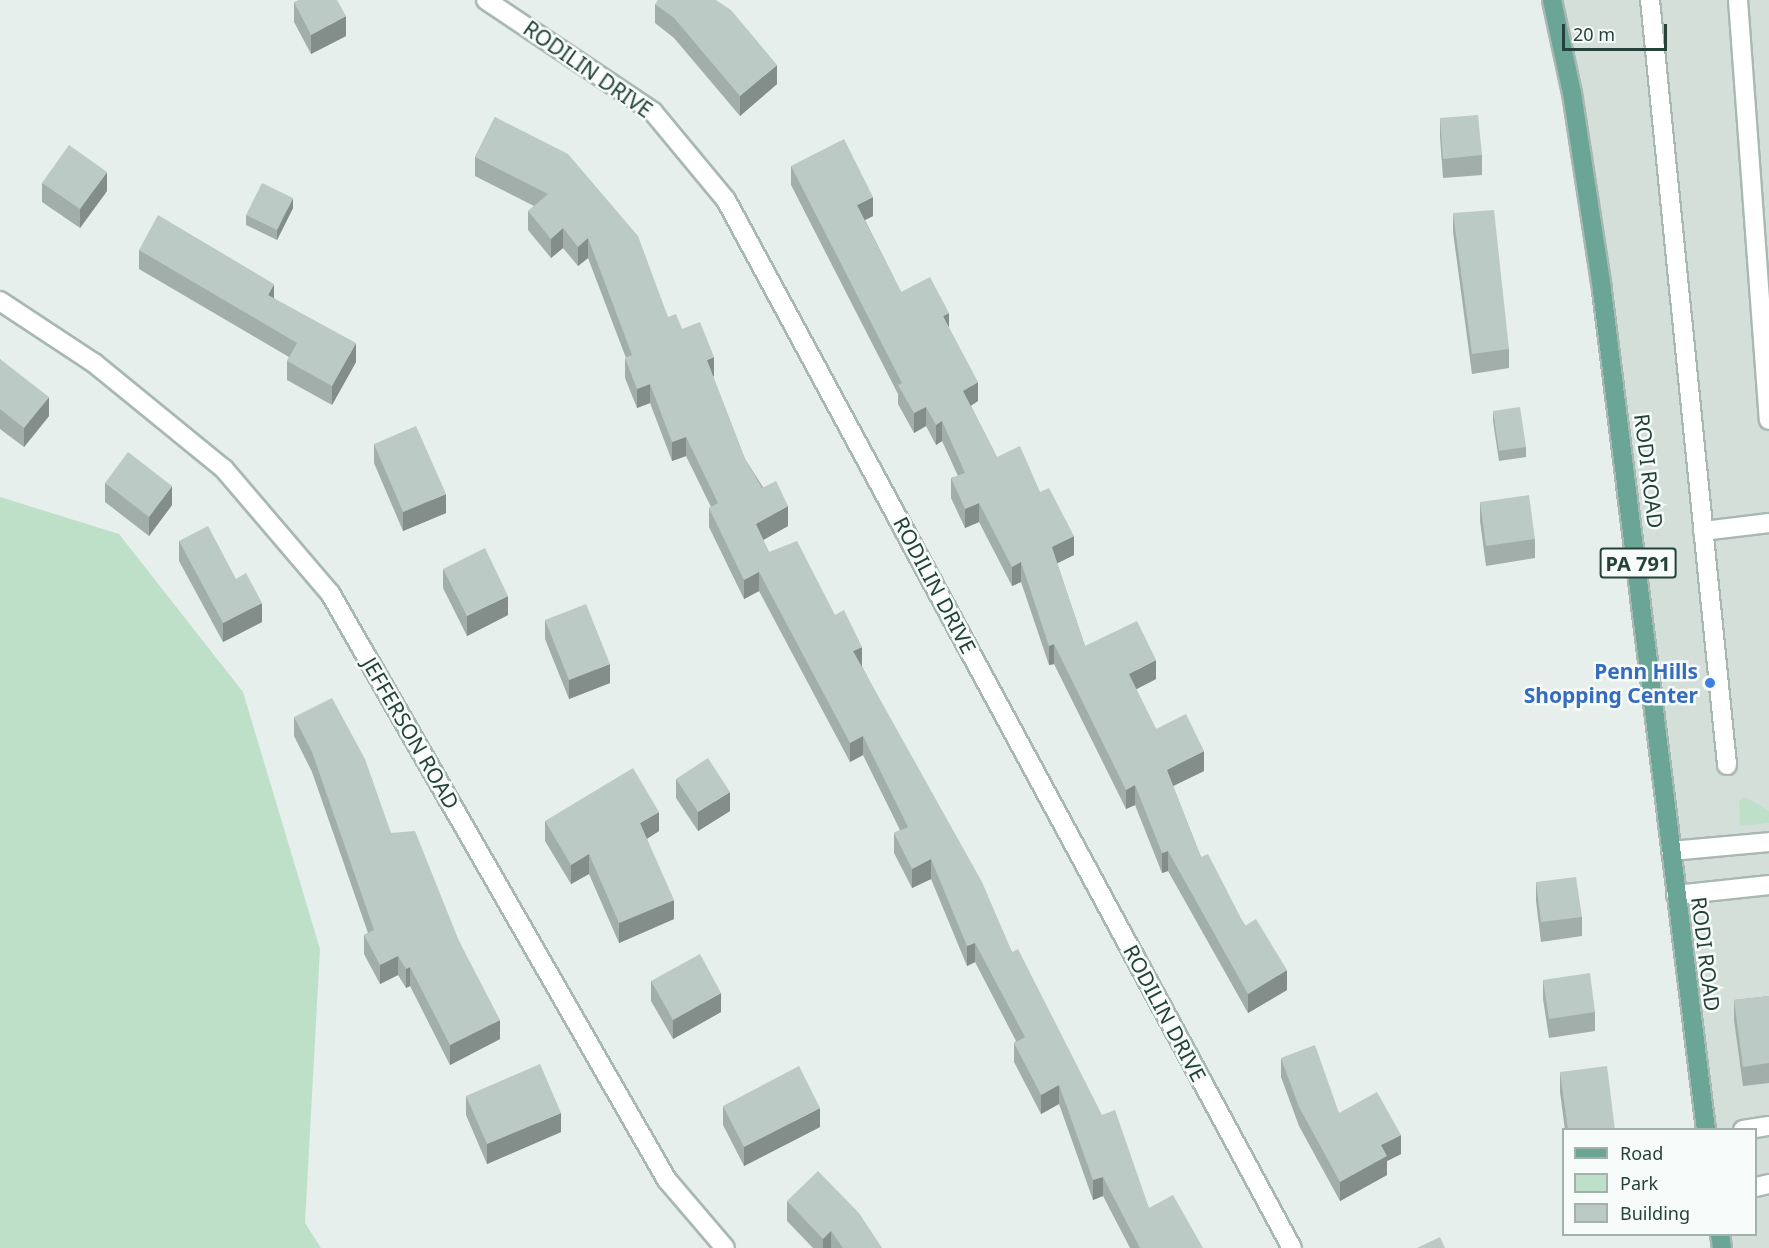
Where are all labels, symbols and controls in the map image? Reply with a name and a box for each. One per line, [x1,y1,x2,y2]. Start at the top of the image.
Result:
scale bar [1565,12,1670,50]
street label: RODILIN DRIVE [519,15,657,123]
text: 20 m [1573,22,1615,46]
street label: RODI ROAD [1629,412,1669,530]
street label: RODILIN DRIVE [888,512,982,658]
road number: PA 791 [1599,546,1677,580]
street label: JEFFERSON ROAD [357,653,465,813]
place label: Penn Hills Shopping Center [1524,658,1698,708]
marker: Penn Hills Shopping Center [1703,676,1717,690]
street label: RODI ROAD [1686,895,1726,1013]
street label: RODILIN DRIVE [1118,940,1212,1086]
legend [1562,1128,1757,1236]
text: Road [1620,1141,1663,1165]
text: Park [1620,1171,1658,1195]
text: Building [1620,1201,1690,1225]

